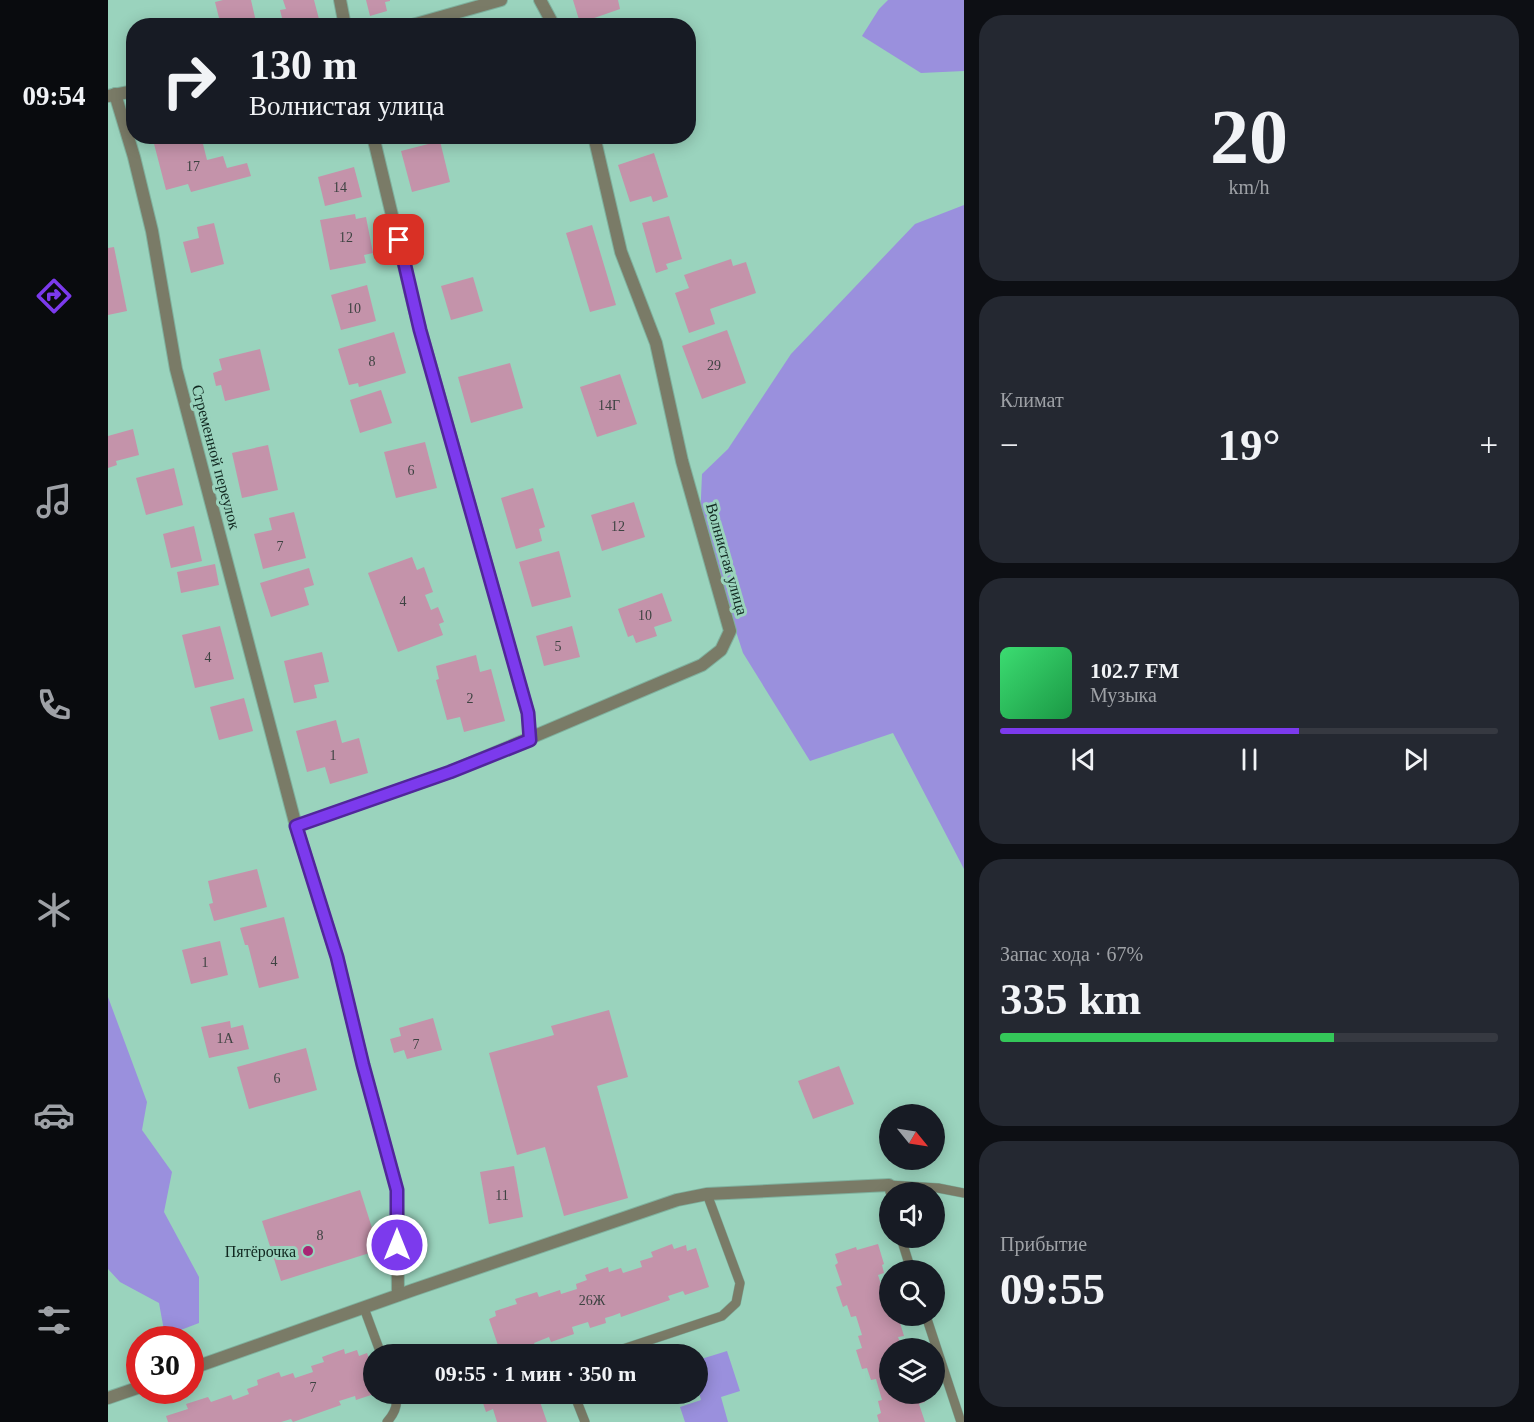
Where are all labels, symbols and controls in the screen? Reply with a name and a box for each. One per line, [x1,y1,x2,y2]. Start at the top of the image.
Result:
icon: right [150,42,228,120]
text: 130 m [249,42,358,88]
text: 09:54 [23,81,86,111]
text: Волнистая улица [249,91,444,121]
text: 20 [1210,93,1288,180]
house number: 17 [186,159,200,174]
text: km/h [1228,176,1270,198]
house number: 14 [333,180,347,195]
pin [373,214,424,265]
icon: arrive [382,223,415,256]
house number: 12 [339,230,353,245]
icon: directions [33,275,75,317]
house number: 10 [347,301,361,316]
house number: 8 [369,354,376,369]
house number: 29 [707,358,721,373]
street label: Стременной переулок [188,383,244,532]
text: Климат [1000,389,1064,411]
house number: 14Г [598,398,620,413]
text: 19° [1218,420,1281,470]
text: − [1000,427,1019,463]
text: + [1479,427,1498,463]
house number: 6 [408,463,415,478]
icon: music [33,480,75,522]
street label: Волнистая улица [702,501,751,617]
house number: 12 [611,519,625,534]
house number: 7 [277,539,284,554]
house number: 4 [400,594,407,609]
house number: 10 [638,608,652,623]
house number: 5 [555,639,562,654]
house number: 4 [205,650,212,665]
text: 102.7 FM [1090,658,1179,683]
icon: phone [33,684,75,726]
text: Музыка [1090,684,1157,706]
house number: 2 [467,691,474,706]
icon: previous [1067,743,1100,776]
icon: pause [1233,743,1266,776]
icon: next [1399,743,1432,776]
house number: 1 [330,748,337,763]
icon: climate [33,889,75,931]
text: Запас хода · 67% [1000,943,1143,965]
house number: 4 [271,954,278,969]
house number: 1 [202,955,209,970]
text: 335 km [1000,974,1141,1024]
house number: 1А [216,1031,234,1046]
house number: 7 [413,1037,420,1052]
house number: 6 [274,1071,281,1086]
icon: car [33,1094,75,1136]
north arrow [879,1104,945,1170]
map controls [879,1104,945,1404]
button: sound [879,1182,945,1248]
house number: 11 [495,1188,509,1203]
position arrow [365,1213,429,1277]
house number: 8 [317,1228,324,1243]
text: Прибытие [1000,1233,1087,1255]
place label: Пятёрочка [225,1243,296,1261]
marker: Пятёрочка [301,1244,315,1258]
button: search [879,1260,945,1326]
text: 09:55 [1000,1264,1105,1314]
house number: 26Ж [579,1293,606,1308]
icon: filters [33,1299,75,1341]
speed limit sign: 30 [126,1326,204,1404]
button: layers [879,1338,945,1404]
text: 09:55 · 1 мин · 350 m [435,1361,636,1386]
house number: 7 [310,1380,317,1395]

